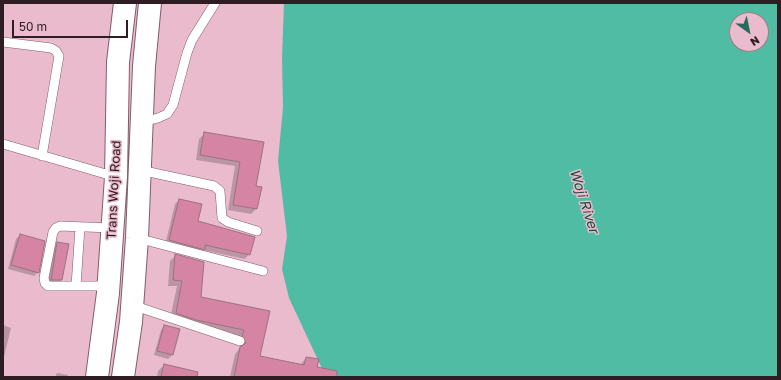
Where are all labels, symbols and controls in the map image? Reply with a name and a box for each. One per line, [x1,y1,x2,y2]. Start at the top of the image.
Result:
scale bar [14,12,130,38]
north arrow [729,12,769,52]
text: 50 m [19,19,47,34]
text: N [748,34,762,49]
street label: Trans Woji Road [104,140,124,240]
water label: Woji River [566,167,602,235]

